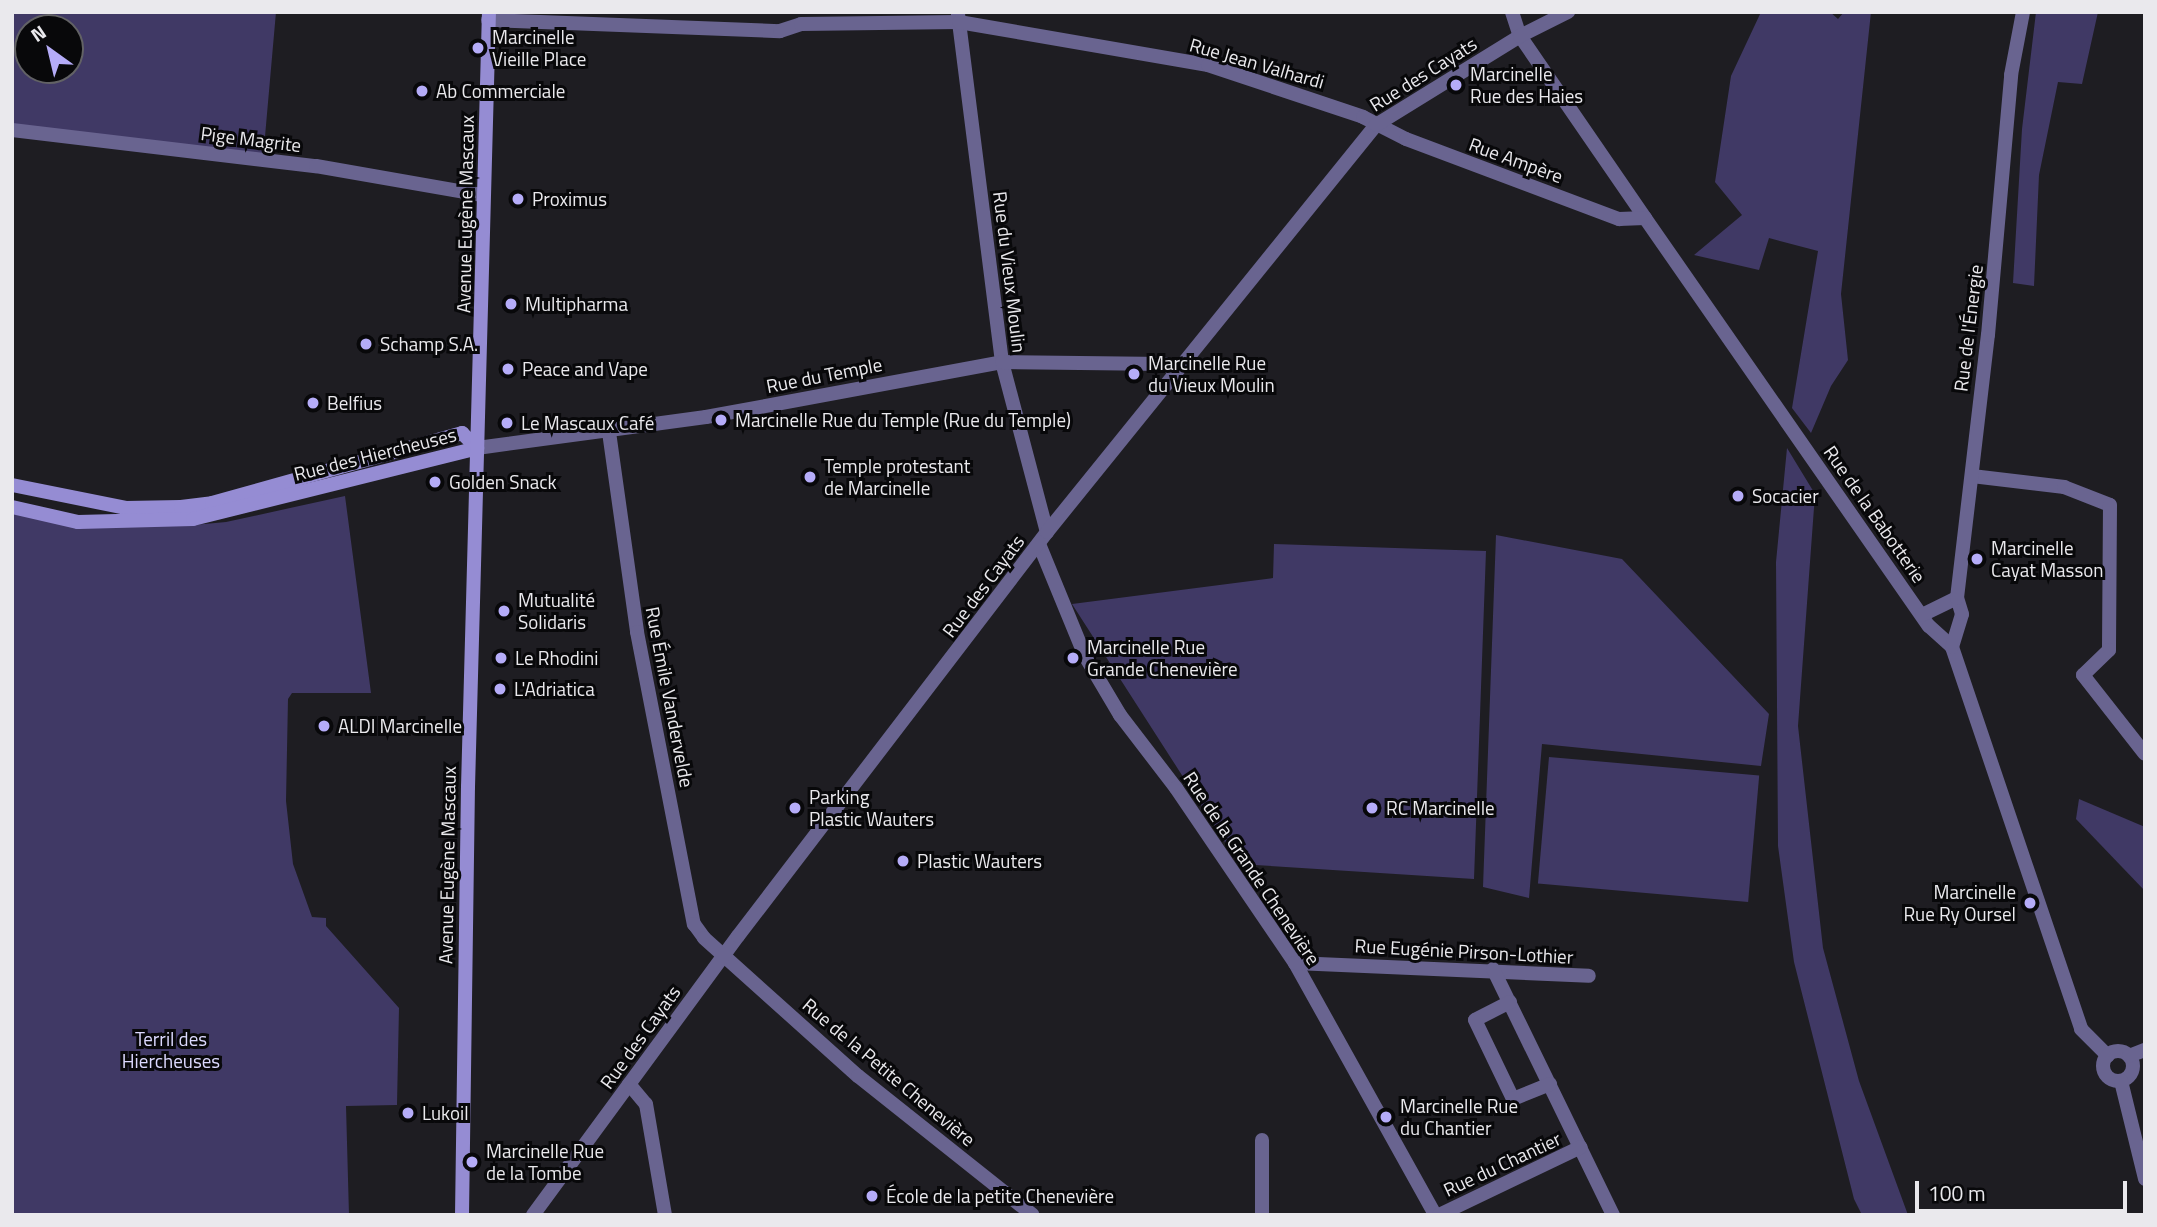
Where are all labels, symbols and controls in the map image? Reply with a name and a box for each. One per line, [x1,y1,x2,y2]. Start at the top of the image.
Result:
north arrow [14,14,84,84]
text: N [25,17,52,49]
place label: Marcinelle Vieille Place [492,26,586,70]
street label: Rue des Cayats [1365,32,1481,116]
street label: Rue Jean Valhardi [1187,33,1327,93]
marker: Marcinelle Vieille Place [470,40,486,56]
place label: Marcinelle Rue des Haies [1470,63,1583,107]
marker: Marcinelle Rue des Haies [1448,77,1464,93]
place label: Ab Commerciale [436,80,565,102]
marker: Ab Commerciale [414,83,430,99]
street label: Avenue Eugène Mascaux [452,115,478,313]
street label: Pige Magrite [199,122,303,156]
street label: Rue Ampère [1466,132,1566,188]
place label: Proximus [532,188,607,210]
street label: Rue du Vieux Moulin [989,190,1031,354]
marker: Proximus [510,191,526,207]
street label: Rue de l'Énergie [1949,263,1987,393]
place label: Multipharma [525,293,628,315]
marker: Multipharma [503,296,519,312]
place label: Schamp S.A. [380,333,478,355]
marker: Schamp S.A. [358,336,374,352]
place label: Marcinelle Rue du Vieux Moulin [1148,352,1275,396]
street label: Rue du Temple [764,353,884,397]
place label: Peace and Vape [522,358,648,380]
marker: Peace and Vape [500,361,516,377]
marker: Marcinelle Rue du Vieux Moulin [1126,366,1142,382]
place label: Belfius [327,392,382,414]
marker: Belfius [305,395,321,411]
place label: Marcinelle Rue du Temple (Rue du Temple) [735,409,1071,431]
place label: Le Mascaux Café [521,412,654,434]
marker: Marcinelle Rue du Temple (Rue du Temple) [713,412,729,428]
marker: Le Mascaux Café [499,415,515,431]
street label: Rue des Hiercheuses [291,423,459,485]
street label: Rue de la Babotterie [1819,441,1931,587]
place label: Temple protestant de Marcinelle [824,455,970,499]
marker: Temple protestant de Marcinelle [802,469,818,485]
place label: Golden Snack [449,471,557,493]
marker: Golden Snack [427,474,443,490]
place label: Socacier [1752,485,1819,507]
marker: Socacier [1730,488,1746,504]
street label: Rue des Cayats [937,530,1029,642]
place label: Marcinelle Cayat Masson [1991,537,2104,581]
marker: Marcinelle Cayat Masson [1969,551,1985,567]
place label: Mutualité Solidaris [518,589,595,633]
marker: Mutualité Solidaris [496,603,512,619]
street label: Rue Émile Vandervelde [641,605,699,789]
place label: Marcinelle Rue Grande Chenevière [1087,636,1237,680]
place label: Le Rhodini [515,647,598,669]
marker: Le Rhodini [493,650,509,666]
marker: Marcinelle Rue Grande Chenevière [1065,650,1081,666]
place label: L'Adriatica [514,678,595,700]
marker: L'Adriatica [492,681,508,697]
place label: ALDI Marcinelle [338,715,462,737]
marker: ALDI Marcinelle [316,718,332,734]
street label: Avenue Eugène Mascaux [434,766,460,964]
street label: Rue de la Grande Chenevière [1179,767,1325,969]
place label: Parking Plastic Wauters [809,786,934,830]
place label: RC Marcinelle [1386,797,1495,819]
marker: Parking Plastic Wauters [787,800,803,816]
marker: RC Marcinelle [1364,800,1380,816]
place label: Plastic Wauters [917,850,1042,872]
marker: Plastic Wauters [895,853,911,869]
place label: Marcinelle Rue Ry Oursel [1903,881,2016,925]
marker: Marcinelle Rue Ry Oursel [2022,895,2038,911]
street label: Rue Eugénie Pirson-Lothier [1354,934,1574,968]
street label: Rue des Cayats [595,981,685,1093]
street label: Rue de la Petite Chenevière [798,993,980,1151]
park label: Terril des Hiercheuses [122,1028,220,1072]
place label: Marcinelle Rue du Chantier [1400,1095,1518,1139]
place label: Lukoil [422,1102,469,1124]
marker: Lukoil [400,1105,416,1121]
marker: Marcinelle Rue du Chantier [1378,1109,1394,1125]
street label: Rue du Chantier [1440,1127,1564,1201]
place label: Marcinelle Rue de la Tombe [486,1140,604,1184]
marker: Marcinelle Rue de la Tombe [464,1154,480,1170]
scale bar [1919,1168,2131,1212]
text: 100 m [1928,1177,1985,1209]
place label: École de la petite Chenevière [886,1185,1114,1207]
marker: École de la petite Chenevière [864,1188,880,1204]

